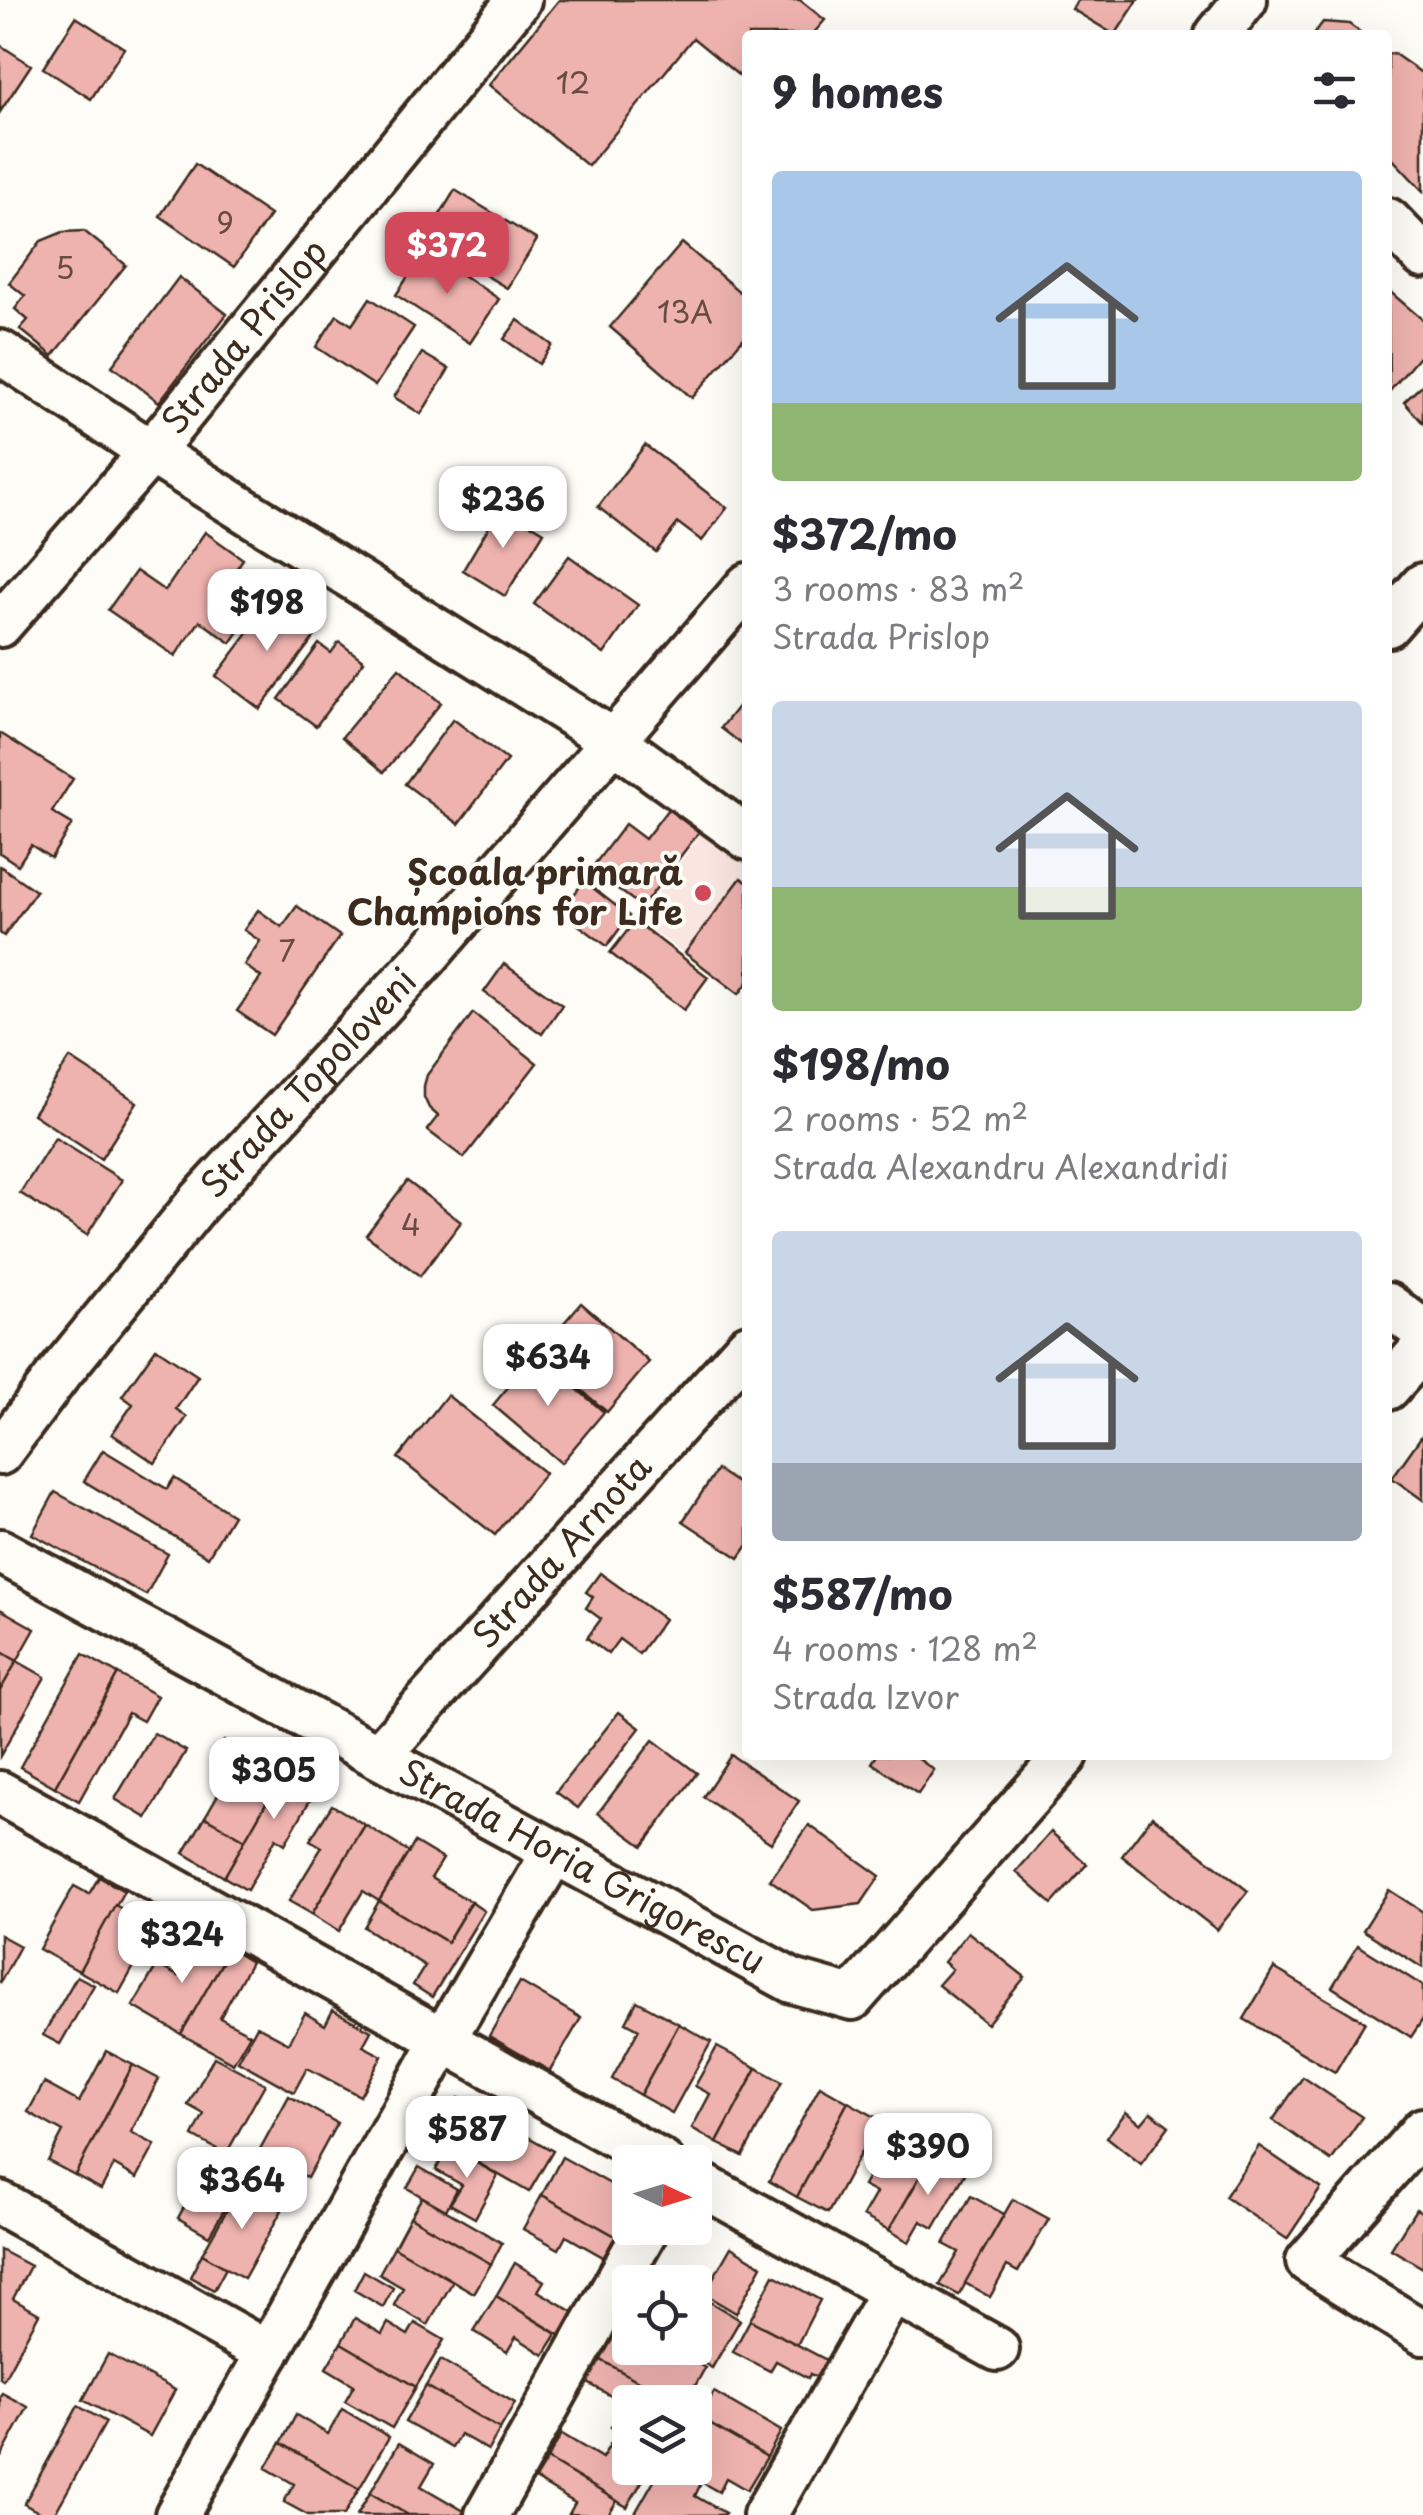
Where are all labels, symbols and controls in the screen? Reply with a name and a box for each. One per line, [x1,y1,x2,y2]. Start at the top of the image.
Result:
house number: 12 [556,59,590,104]
text: 9 homes [772,59,943,122]
icon: filters [1307,63,1362,118]
house number: 9 [216,199,234,244]
pin: $372 [388,212,506,297]
text: $372 [407,220,487,268]
street label: Strada Prislop [147,226,339,445]
icon: home [977,236,1157,416]
house number: 5 [55,244,75,289]
house number: 13A [657,288,713,333]
pin: $236 [444,466,562,551]
text: $236 [461,474,545,522]
text: $372/mo [772,501,957,564]
text: 3 rooms · 83 m² [772,564,1025,612]
pin: $198 [208,569,326,654]
text: $198 [229,577,305,625]
text: Strada Prislop [772,612,990,660]
icon: home [977,766,1157,946]
place label: Școala primară Champions for Life [347,844,683,937]
marker: Școala primară Champions for Life [692,882,714,904]
house number: 7 [278,927,296,972]
street label: Strada Topoloveni [186,955,428,1209]
text: $198/mo [772,1031,950,1094]
text: 2 rooms · 52 m² [772,1094,1028,1142]
text: Strada Alexandru Alexandridi [772,1142,1229,1190]
house number: 4 [401,1201,421,1246]
icon: home [977,1296,1157,1476]
pin: $634 [489,1324,607,1409]
text: $634 [505,1332,591,1380]
street label: Strada Arnota [458,1441,663,1659]
text: $587/mo [772,1561,953,1624]
text: 4 rooms · 128 m² [772,1624,1038,1672]
text: Strada Izvor [772,1672,959,1720]
pin: $305 [215,1737,333,1822]
street label: Strada Horia Grigorescu [390,1744,776,1986]
text: $305 [231,1745,317,1793]
pin: $324 [123,1901,241,1986]
text: $324 [140,1909,224,1957]
pin: $587 [408,2096,526,2181]
text: $587 [428,2104,506,2152]
pin: $390 [869,2113,987,2198]
text: $390 [886,2121,970,2169]
north arrow [612,2145,712,2245]
map controls [612,2145,712,2485]
pin: $364 [183,2147,301,2232]
text: $364 [199,2155,285,2203]
button: locate [612,2265,712,2365]
button: layers [612,2385,712,2485]

